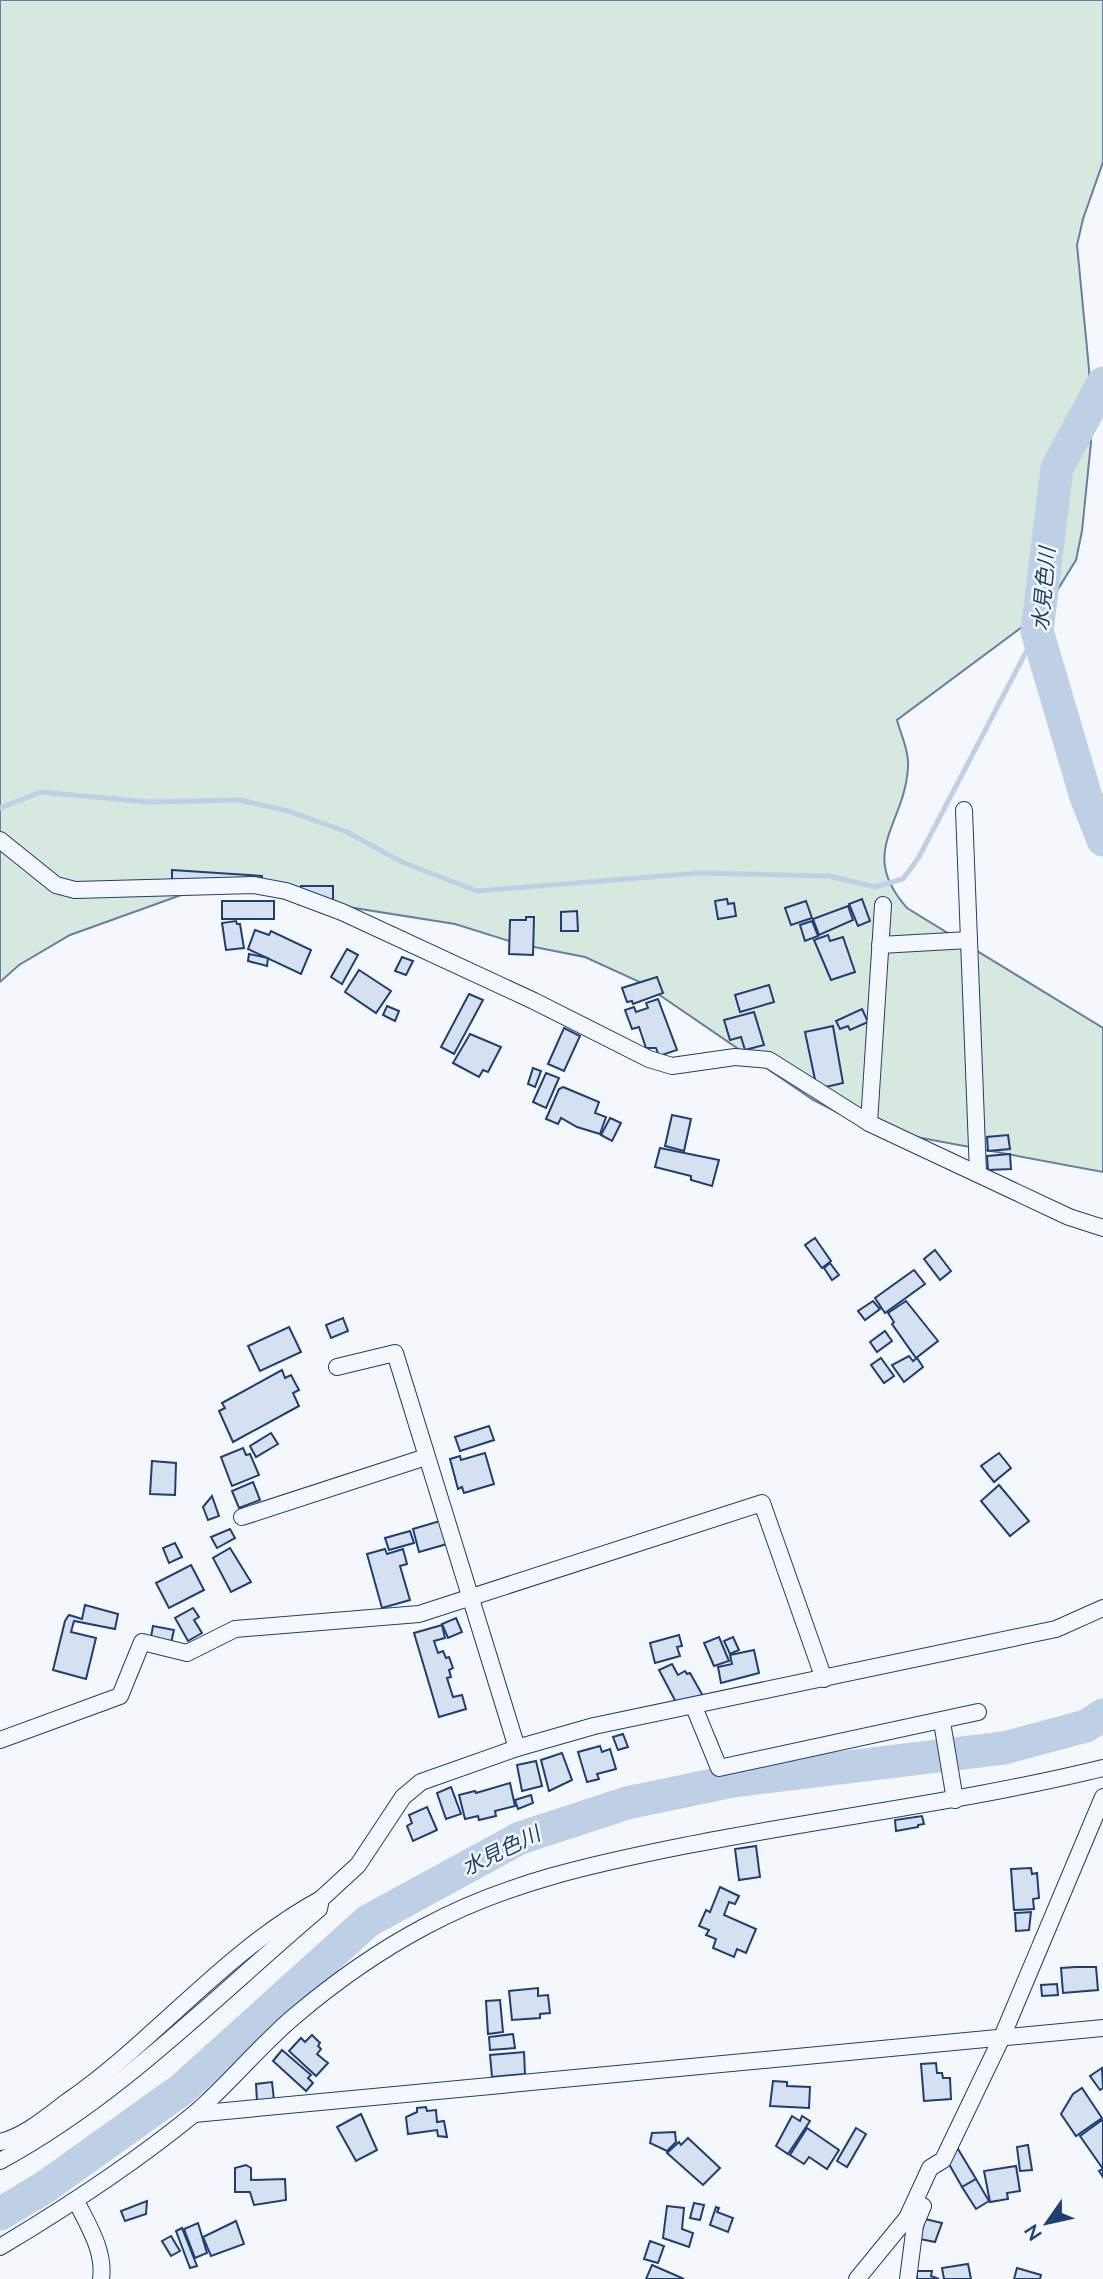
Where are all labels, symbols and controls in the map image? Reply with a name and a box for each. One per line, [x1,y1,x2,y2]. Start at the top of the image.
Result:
water label: 水見色川 [1026,544,1059,632]
water label: 水見色川 [457,1819,545,1879]
north arrow [1012,2188,1082,2258]
text: N [1019,2220,1046,2245]

